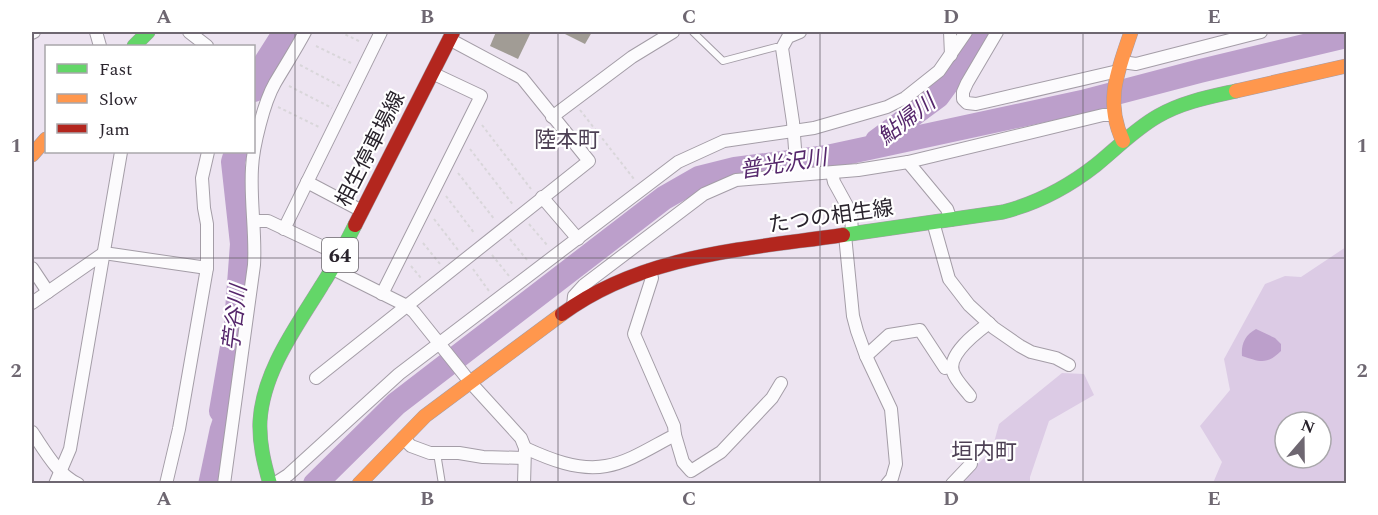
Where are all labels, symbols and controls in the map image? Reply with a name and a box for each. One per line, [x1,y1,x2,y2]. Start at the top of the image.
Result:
text: A [156,2,172,32]
text: B [420,2,434,32]
text: C [682,2,696,32]
text: D [943,2,959,32]
text: E [1207,2,1221,32]
legend [45,45,255,153]
text: Fast [99,56,132,83]
text: Slow [99,86,138,113]
street label: 相生停車場線 [328,86,414,213]
water label: 鮎帰川 [871,86,945,154]
text: Jam [99,116,130,143]
district label: 陸本町 [534,124,600,157]
text: 1 [10,131,22,161]
text: 1 [1356,131,1368,161]
water label: 普光沢川 [737,141,831,188]
street label: たつの相生線 [767,192,896,242]
road number: 64 [322,238,358,272]
water label: 苧谷川 [215,281,256,353]
text: 2 [10,356,22,386]
text: 2 [1356,356,1368,386]
north arrow [1273,410,1333,470]
text: N [1298,413,1318,440]
district label: 垣内町 [951,436,1017,469]
text: A [156,484,172,514]
text: B [420,484,434,514]
text: C [682,484,696,514]
text: D [943,484,959,514]
text: E [1207,484,1221,514]

